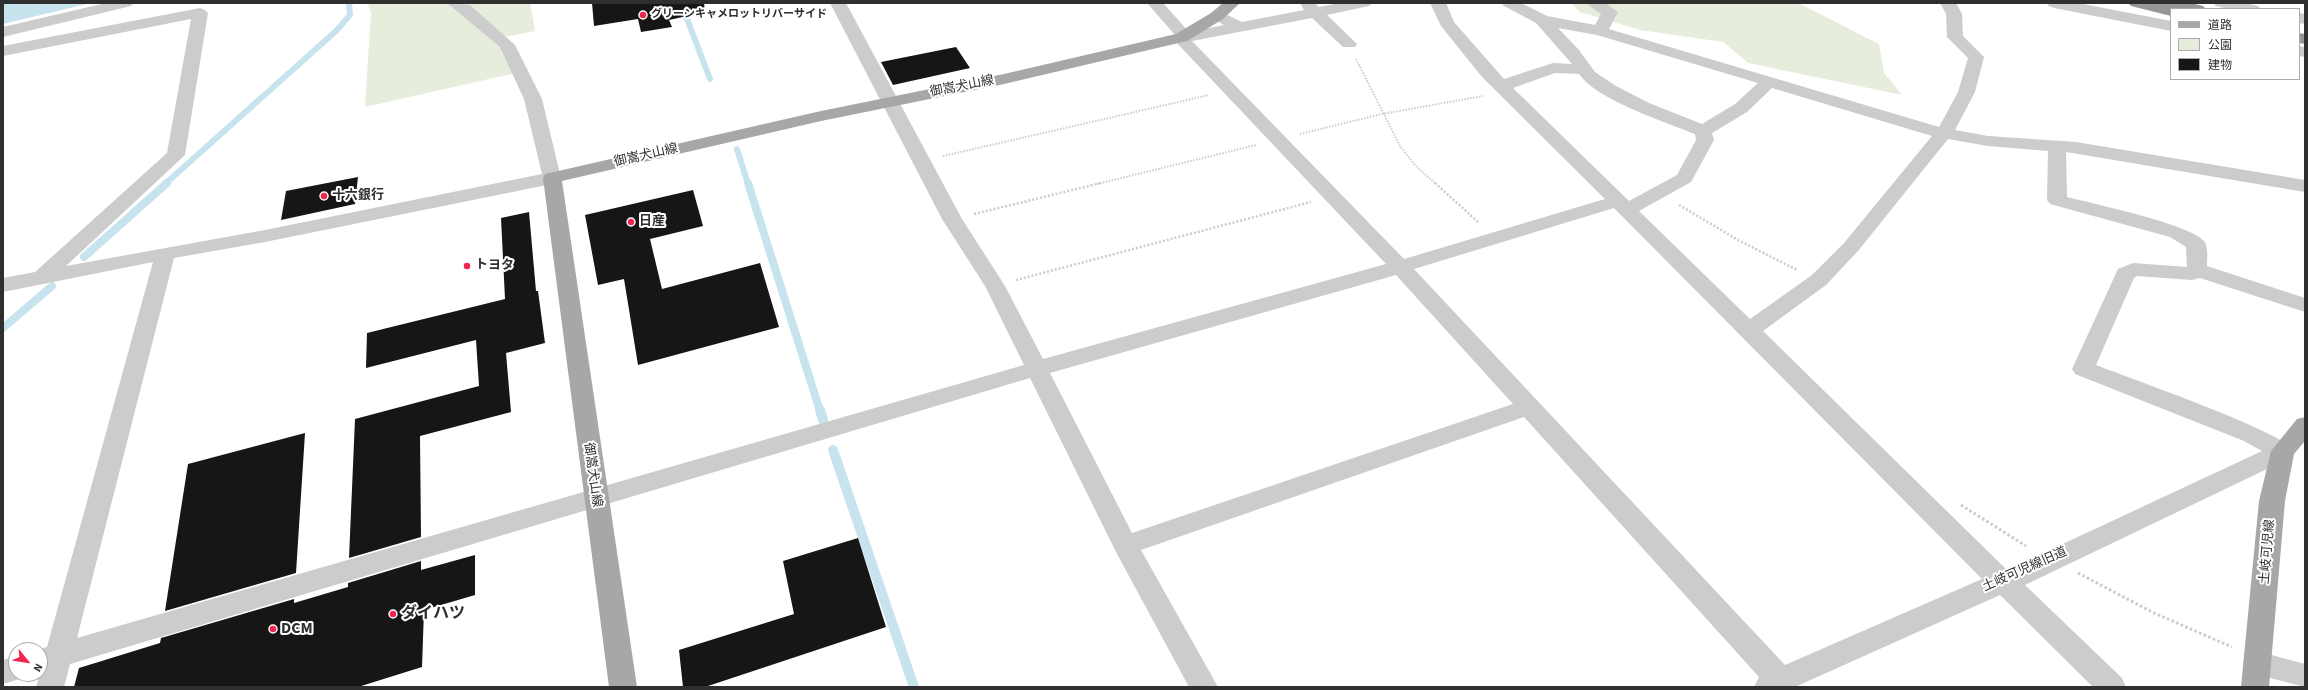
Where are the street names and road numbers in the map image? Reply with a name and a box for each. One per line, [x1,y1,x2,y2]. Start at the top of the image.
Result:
street label: 御嵩犬山線 [929,73,995,101]
street label: 御嵩犬山線 [613,141,679,171]
street label: 御嵩犬山線 [580,442,604,508]
street label: 土岐可児線 [2257,519,2279,585]
street label: 土岐可児線旧道 [1980,544,2070,596]

